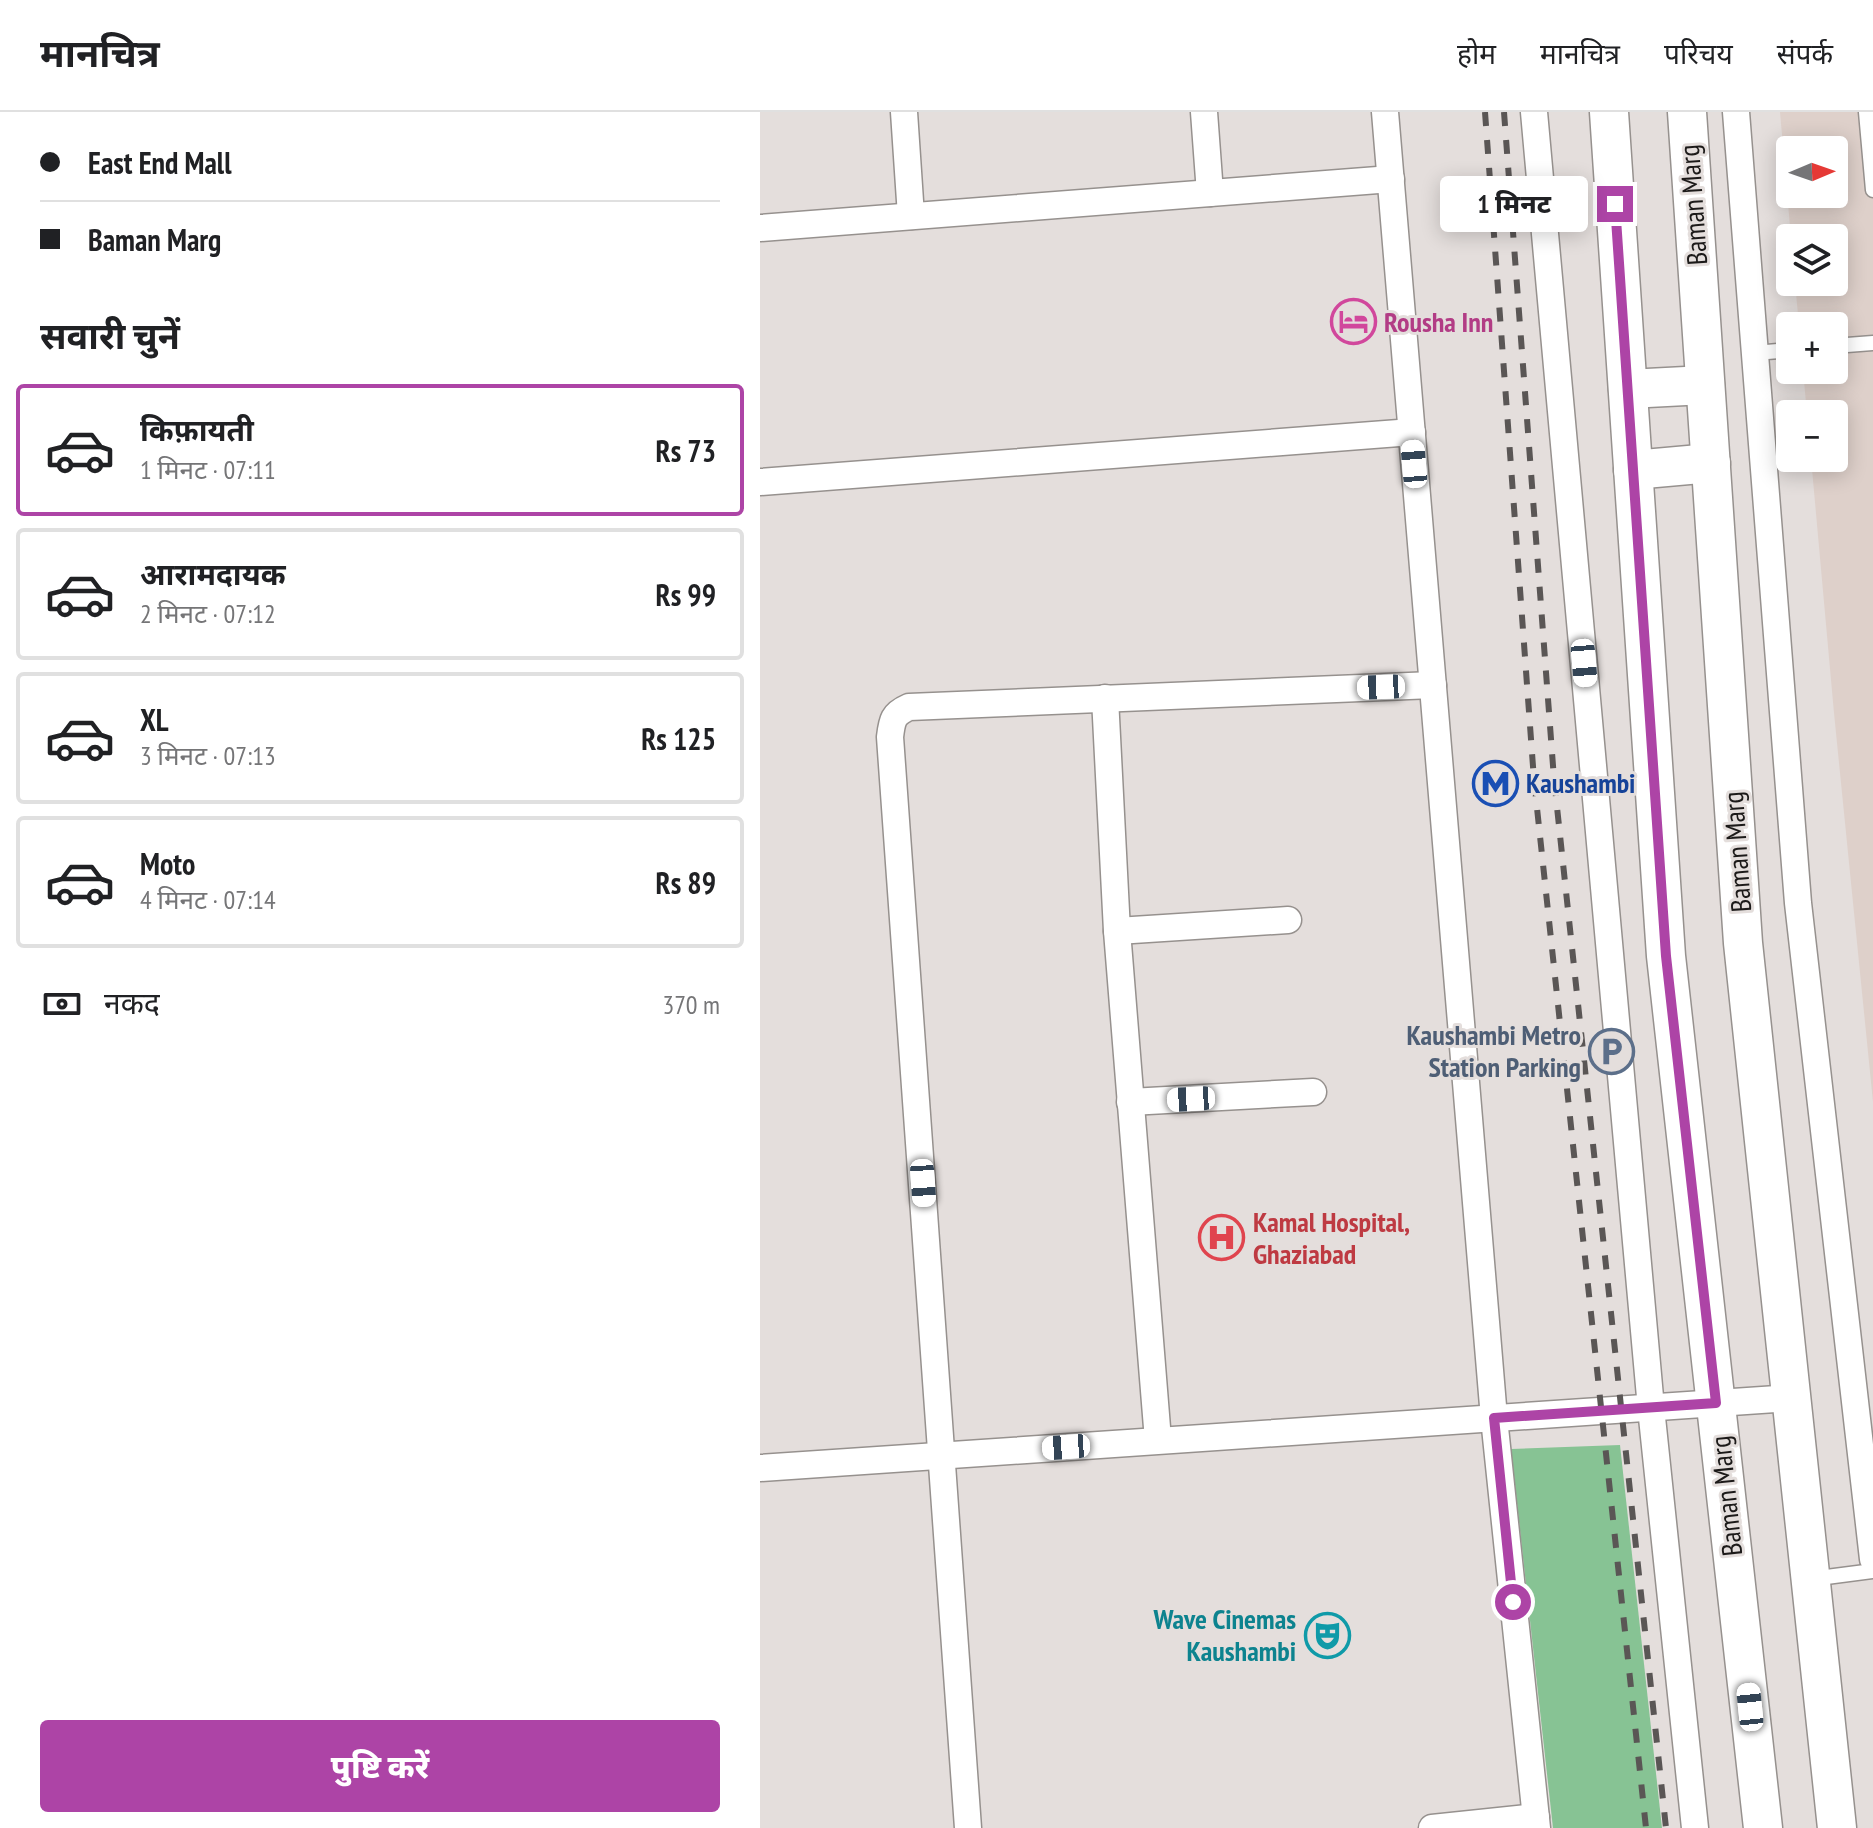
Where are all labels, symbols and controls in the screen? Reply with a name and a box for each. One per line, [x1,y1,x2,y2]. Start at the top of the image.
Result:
text: मानचित्र [40,28,160,77]
text: होम [1457,35,1496,72]
text: मानचित्र [1540,35,1620,72]
text: परिचय [1664,35,1733,72]
text: संपर्क [1777,35,1833,72]
north arrow [1776,136,1848,208]
map controls [1776,136,1848,472]
text: East End Mall [88,143,231,182]
street label: Baman Marg [1670,143,1715,267]
callout: 1 मिनट [1439,176,1587,232]
route end [1597,186,1633,222]
text: 1 मिनट [1477,187,1551,220]
text: Baman Marg [88,220,221,259]
button: layers [1776,224,1848,296]
hotel icon: Rousha Inn [1329,298,1377,346]
place label: Rousha Inn [1384,303,1493,340]
text: सवारी चुनें [40,312,180,359]
button: + [1776,312,1848,384]
button: − [1776,400,1848,472]
text: किफ़ायती [140,410,254,449]
icon: car [44,414,116,486]
text: Rs 73 [656,431,716,470]
car [1400,439,1428,489]
text: 1 मिनट · 07:11 [140,453,276,486]
text: आरामदायक [140,554,286,593]
icon: car [44,558,116,630]
text: Rs 99 [656,575,716,614]
text: 2 मिनट · 07:12 [140,597,276,630]
car [1570,638,1598,688]
car [1357,674,1405,700]
text: XL [140,700,169,739]
icon: car [44,702,116,774]
text: Rs 125 [641,719,716,758]
text: 3 मिनट · 07:13 [140,739,276,772]
metro station icon: Kaushambi [1471,759,1519,807]
place label: Kaushambi [1526,764,1635,801]
street label: Baman Marg [1714,790,1759,914]
text: Moto [140,844,195,883]
icon: car [44,846,116,918]
text: Rs 89 [656,863,716,902]
text: 4 मिनट · 07:14 [140,883,276,916]
icon: cash [40,982,84,1026]
text: नकद [104,983,160,1022]
text: 370 m [662,988,720,1021]
place label: Kaushambi Metro Station Parking [1406,1016,1581,1085]
parking icon: Kaushambi Metro Station Parking [1588,1027,1636,1075]
car [1166,1086,1216,1112]
car [909,1158,937,1208]
place label: Kamal Hospital, Ghaziabad [1253,1203,1410,1272]
hospital icon: Kamal Hospital, Ghaziabad [1198,1214,1246,1262]
car [1041,1433,1091,1461]
street label: Baman Marg [1701,1434,1750,1558]
route start [1495,1584,1531,1620]
place label: Wave Cinemas Kaushambi [1153,1600,1296,1669]
theatre icon: Wave Cinemas Kaushambi [1303,1611,1351,1659]
car [1736,1682,1764,1732]
button: पुष्टि करें [40,1720,720,1812]

